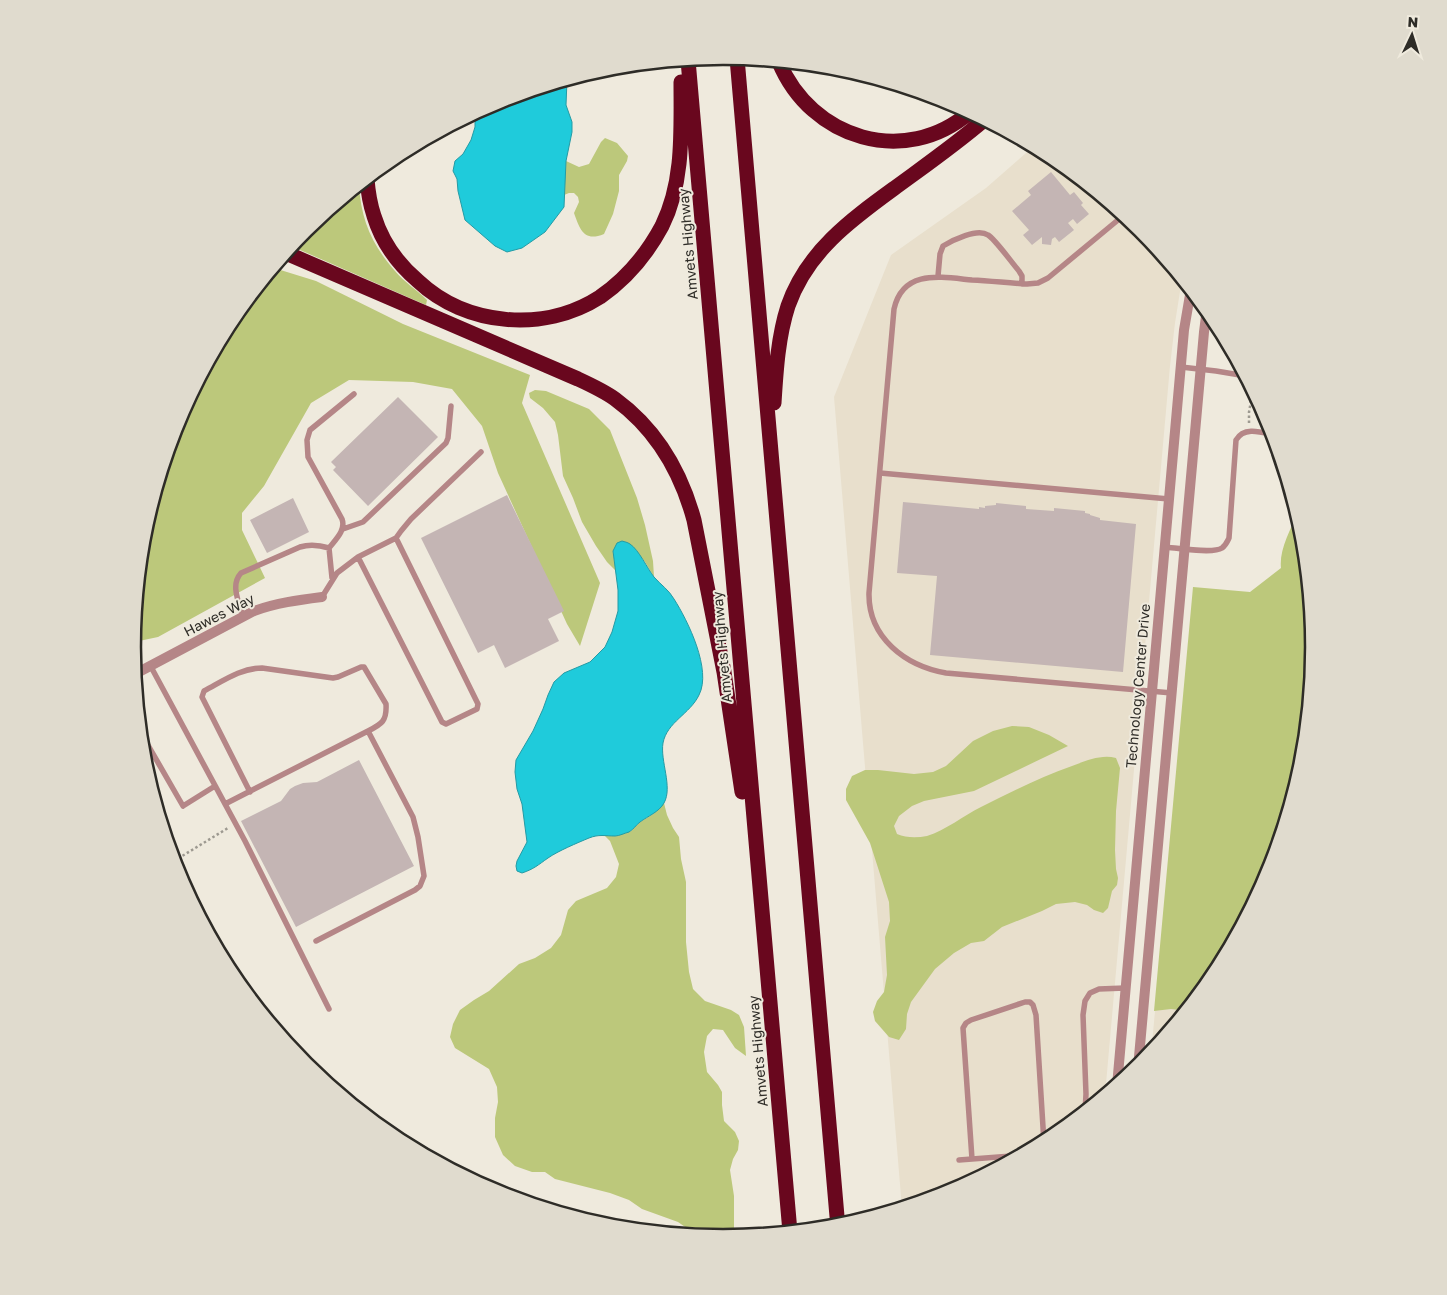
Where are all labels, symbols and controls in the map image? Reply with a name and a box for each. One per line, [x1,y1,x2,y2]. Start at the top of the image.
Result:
north arrow [1387,10,1437,60]
text: N [1407,13,1419,30]
street label: Amvets Highway [674,188,701,300]
street label: Hawes Way [181,589,257,640]
street label: Amvets Highway [708,591,735,703]
street label: Technology Center Drive [1122,603,1153,769]
street label: Amvets Highway [744,995,771,1107]

